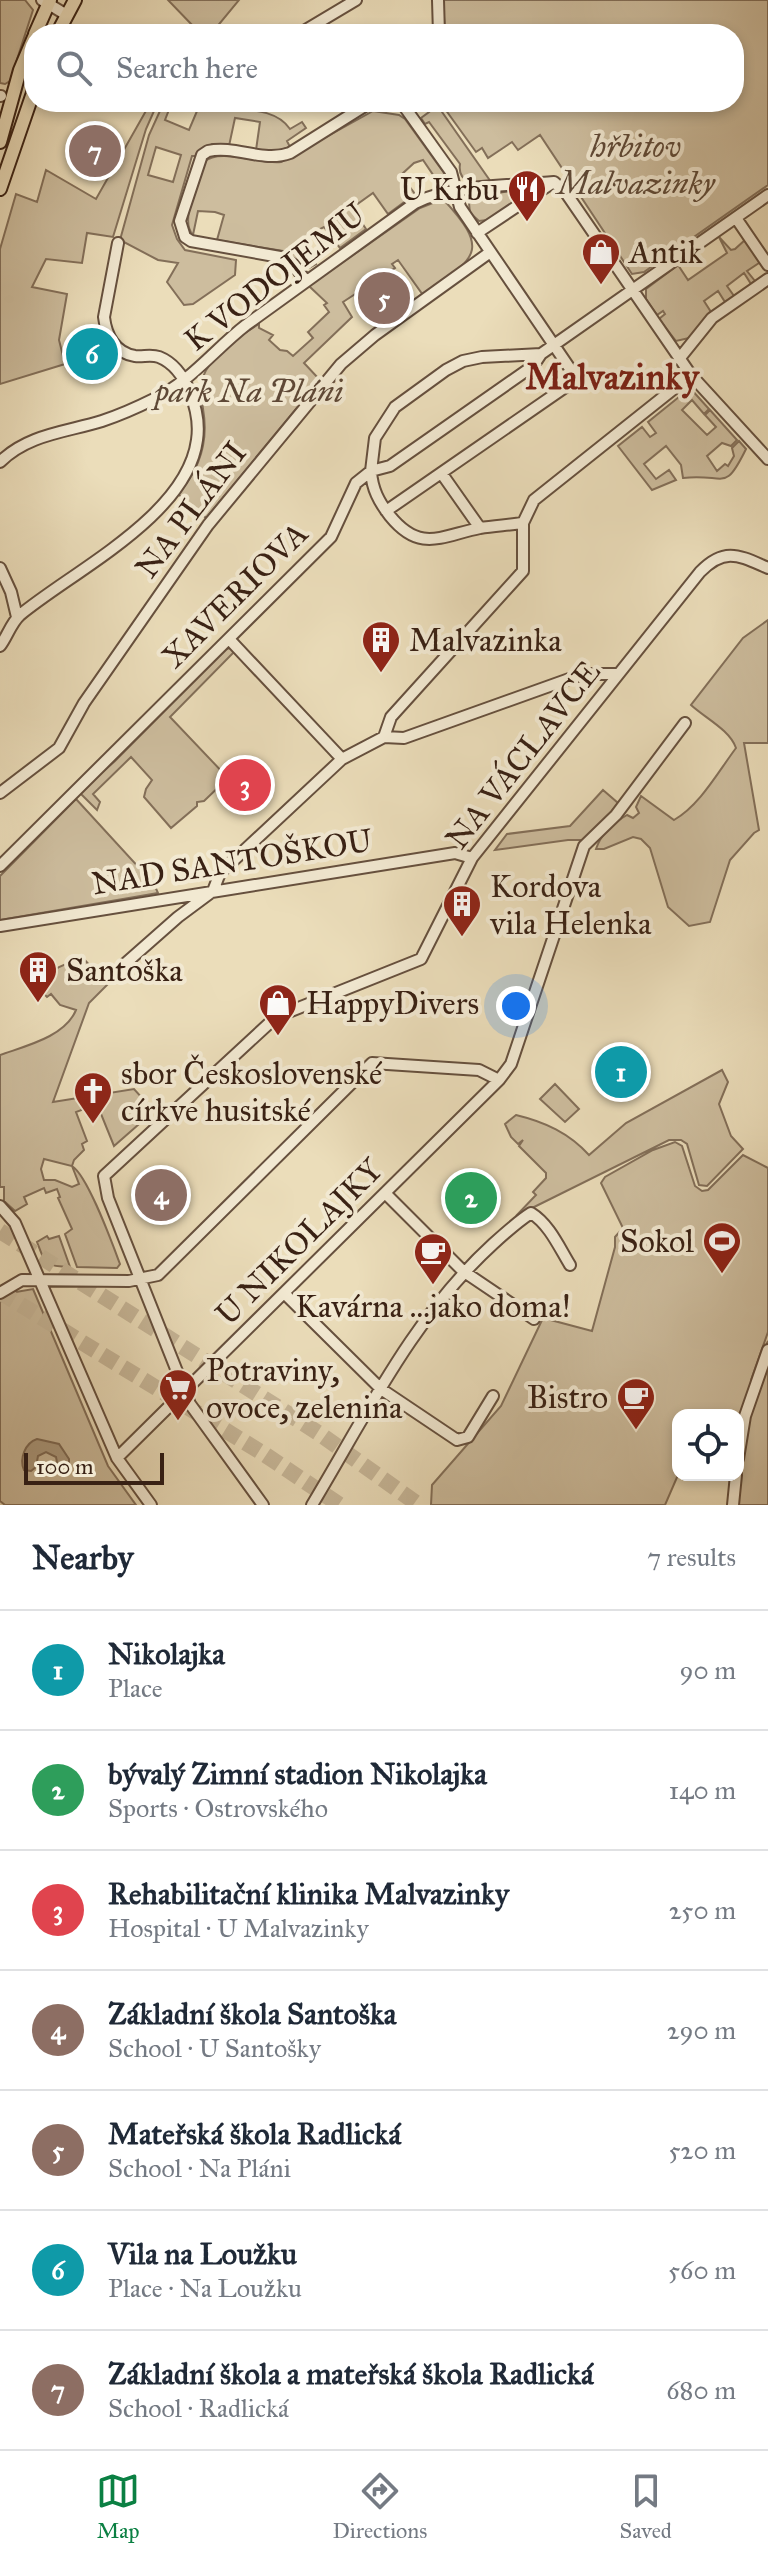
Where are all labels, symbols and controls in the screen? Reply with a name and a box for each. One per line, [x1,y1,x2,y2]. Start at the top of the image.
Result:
search box [24,24,744,112]
icon: search [52,46,96,90]
text: Search here [116,50,258,86]
pin: 7 [69,121,121,181]
park label: hřbitov Malvazinky [554,127,716,203]
restaurant icon: U Krbu [506,168,548,223]
place label: U Krbu [400,170,499,209]
street label: K VODOJEMU [177,194,374,360]
shop icon: Antik [580,231,622,286]
place label: Antik [627,233,703,272]
pin: 5 [358,268,410,328]
pin: 6 [66,324,118,384]
district label: Malvazinky [525,355,700,399]
park label: park Na Pláni [151,372,343,411]
street label: NA PLÁNI [127,434,255,586]
street label: XAVERIOVA [154,514,316,676]
building icon: Malvazinka [360,619,402,674]
place label: Malvazinka [409,621,562,660]
street label: NA VÁCLAVCE [437,653,609,857]
pin: 3 [219,755,271,815]
street label: NAD SANTOŠKOU [89,820,376,903]
place label: Kordova vila Helenka [489,867,652,943]
building icon: Kordova vila Helenka [441,883,483,938]
building icon: Santoška [17,949,59,1004]
place label: Santoška [66,951,183,990]
shop icon: HappyDivers [257,982,299,1037]
place label: HappyDivers [306,984,479,1023]
your location [496,986,536,1026]
pin: 1 [595,1042,647,1102]
place label: sbor Československé církve husitské [121,1054,383,1130]
church icon: sbor Československé církve husitské [72,1070,114,1125]
street label: U NIKOLAJKY [208,1150,391,1333]
pin: 4 [135,1165,187,1225]
pin: 2 [445,1168,497,1228]
sports icon: Sokol [701,1220,743,1275]
place label: Sokol [620,1222,694,1261]
cafe icon: Kavárna ...jako doma! [412,1231,454,1286]
place label: Kavárna ...jako doma! [295,1287,571,1326]
place label: Potraviny, ovoce, zelenina [206,1351,403,1427]
supermarket icon: Potraviny, ovoce, zelenina [157,1367,199,1422]
cafe icon: Bistro [615,1376,657,1431]
place label: Bistro [527,1378,608,1417]
map controls [672,1409,744,1481]
button: locate [672,1409,744,1481]
scale bar [24,1449,164,1485]
text: 100 m [36,1453,93,1480]
text: Nearby [32,1537,134,1578]
text: 7 results [647,1541,736,1573]
text: Nikolajka [108,1636,225,1672]
text: 1 [53,1654,63,1686]
text: 90 m [679,1654,736,1686]
text: Place [108,1672,163,1704]
text: bývalý Zimní stadion Nikolajka [108,1756,487,1792]
text: 2 [52,1774,64,1806]
text: 140 m [669,1774,736,1806]
text: Sports · Ostrovského [108,1792,328,1824]
text: Rehabilitační klinika Malvazinky [108,1876,509,1912]
text: 3 [53,1894,63,1926]
text: 250 m [669,1894,736,1926]
text: Hospital · U Malvazinky [108,1912,369,1944]
text: Základní škola Santoška [108,1996,397,2032]
text: 4 [51,2014,65,2046]
text: 290 m [667,2014,736,2046]
text: School · U Santošky [108,2032,321,2064]
text: Mateřská škola Radlická [108,2116,401,2152]
text: 5 [52,2134,64,2166]
text: 520 m [669,2134,736,2166]
text: School · Na Pláni [108,2152,291,2184]
text: Vila na Loužku [108,2236,297,2272]
text: 6 [51,2254,65,2286]
text: 560 m [668,2254,736,2286]
text: Place · Na Loužku [108,2272,302,2304]
text: Základní škola a mateřská škola Radlická [108,2356,594,2392]
text: 7 [51,2374,65,2406]
text: 680 m [666,2374,736,2406]
text: School · Radlická [108,2392,289,2424]
tab: Map [96,2469,140,2544]
tab: Directions [332,2469,427,2544]
tab: Saved [620,2469,672,2544]

